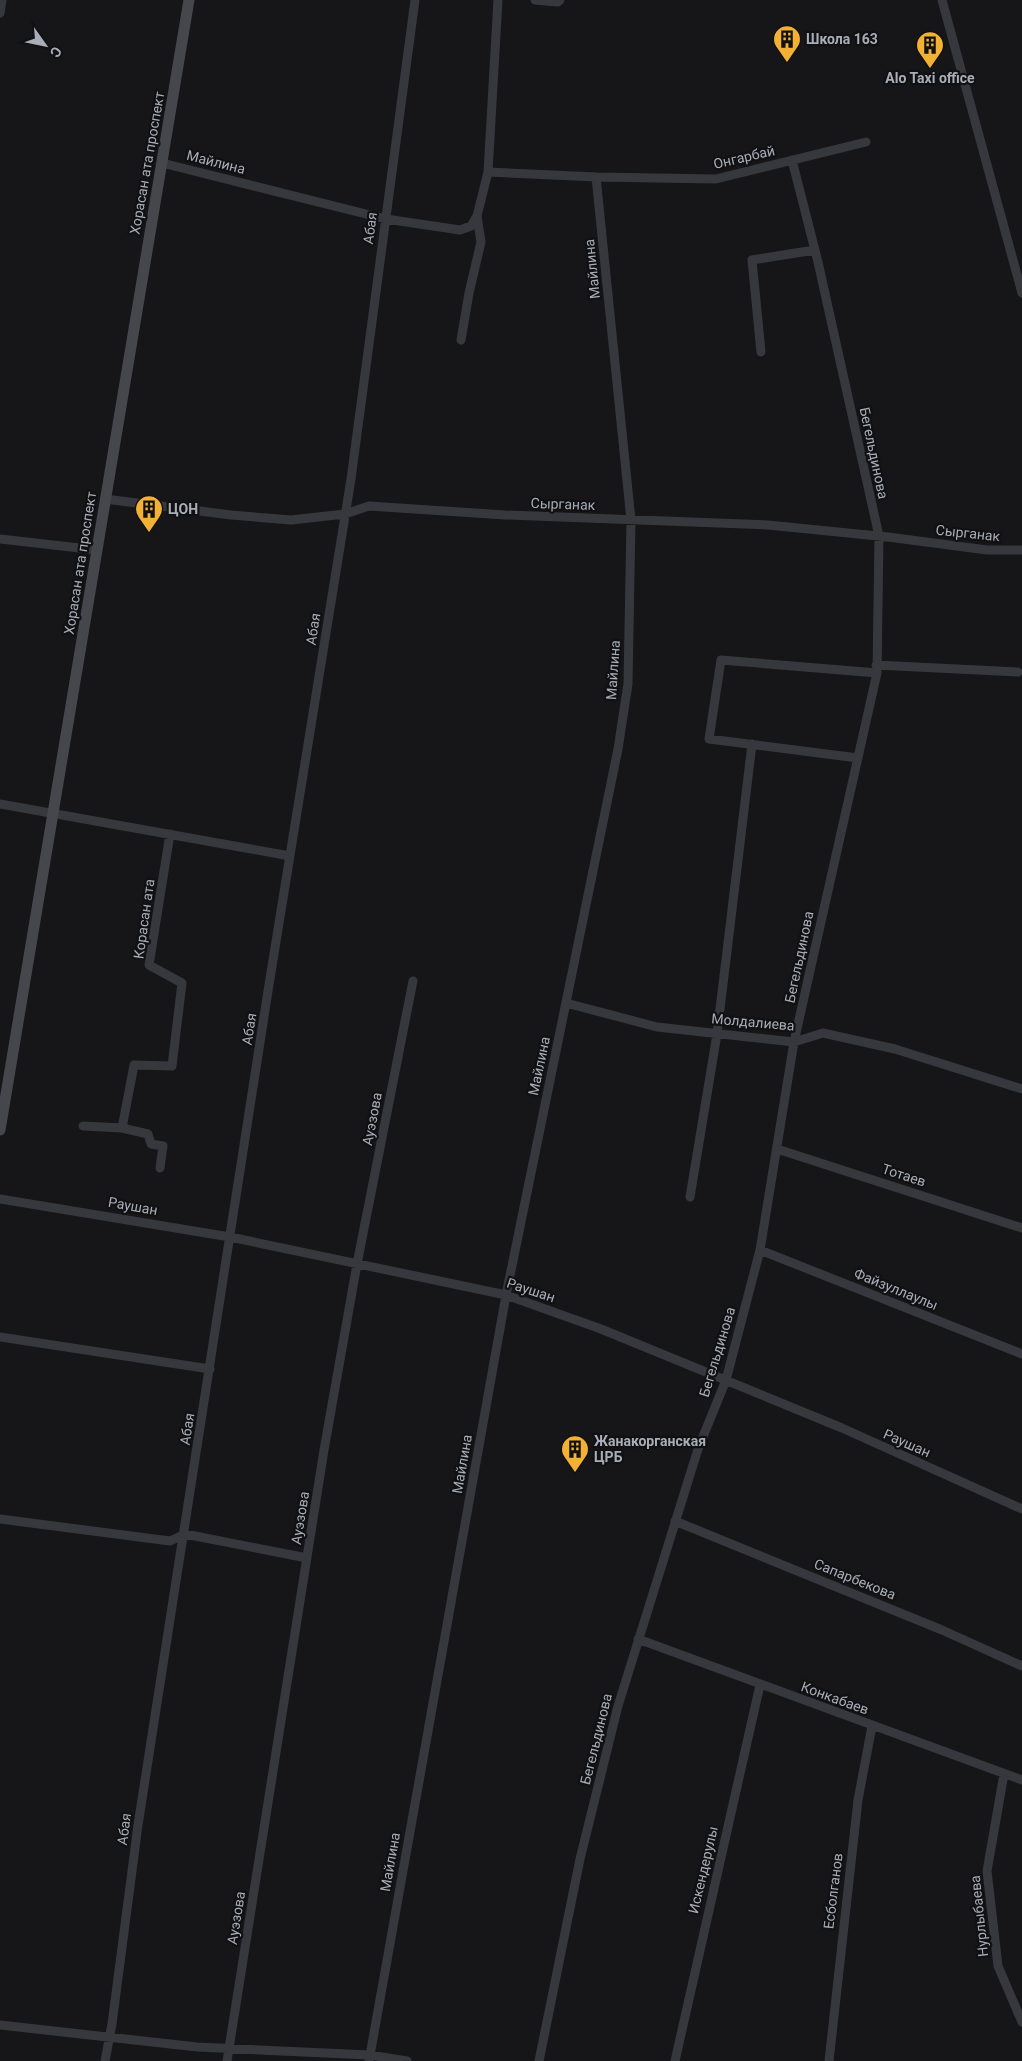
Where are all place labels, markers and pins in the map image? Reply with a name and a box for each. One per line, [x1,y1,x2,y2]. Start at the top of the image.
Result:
building icon: Школа 163 [772,24,802,63]
building icon: Alo Taxi office [915,30,945,69]
place label: Школа 163 [806,31,878,47]
place label: Alo Taxi office [885,70,975,86]
building icon: ЦОН [134,494,164,533]
place label: ЦОН [168,501,198,517]
place label: Жанакорганская ЦРБ [594,1433,706,1465]
building icon: Жанакорганская ЦРБ [560,1434,590,1473]

